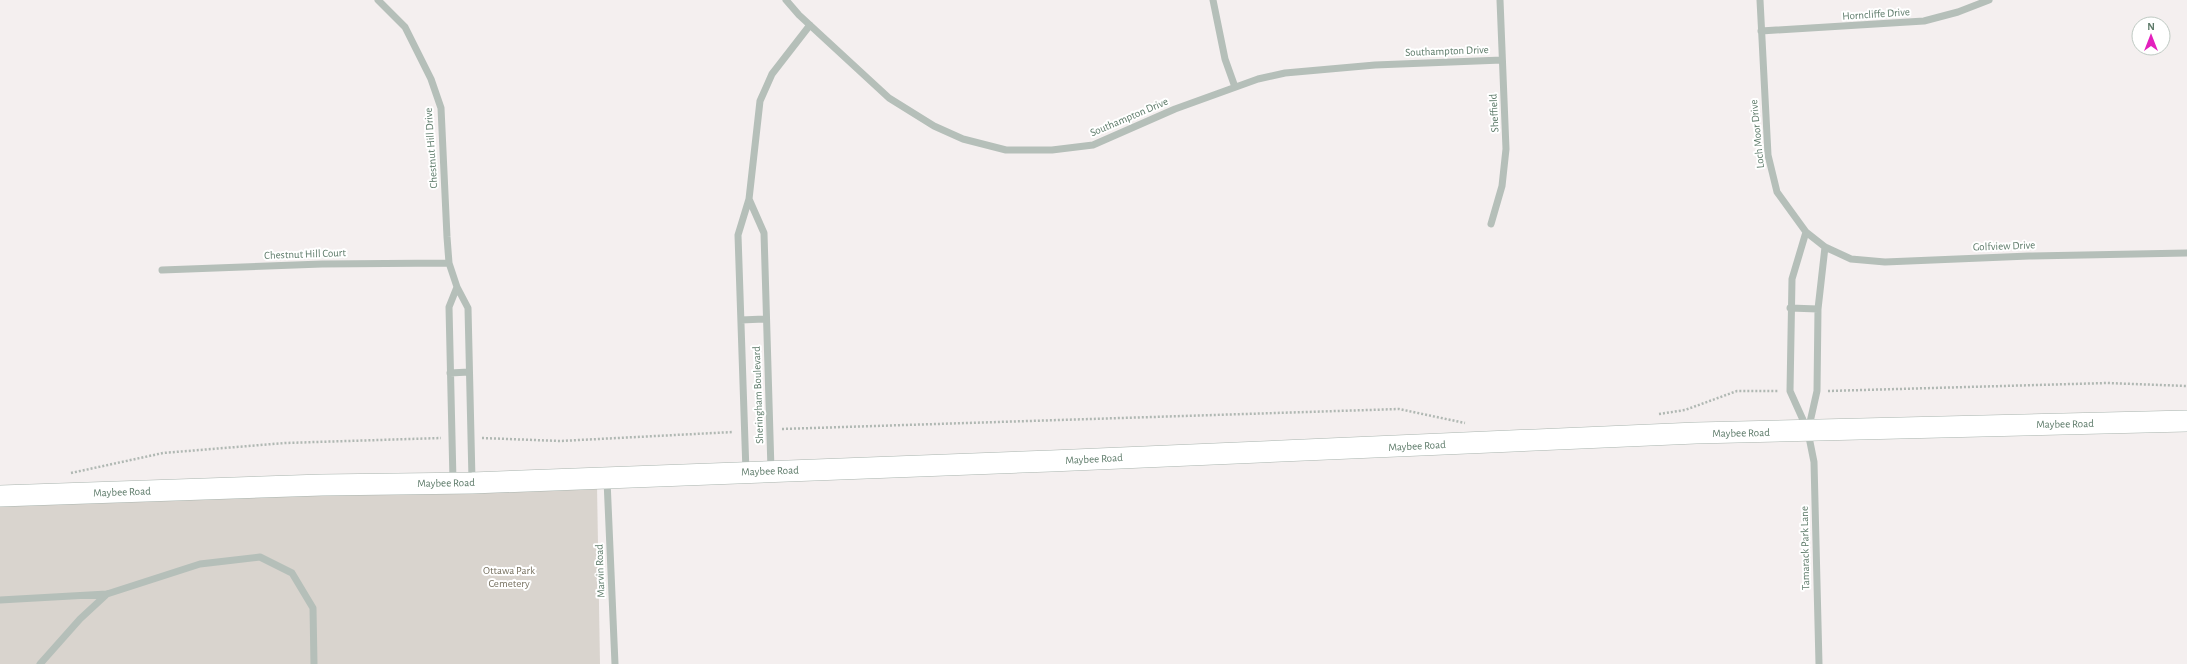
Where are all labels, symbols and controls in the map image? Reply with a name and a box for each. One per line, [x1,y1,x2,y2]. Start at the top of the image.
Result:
street label: Horncliffe Drive [1842,6,1910,22]
north arrow [2131,16,2171,56]
text: N [2147,21,2155,32]
street label: Southampton Drive [1405,44,1489,58]
street label: Sheffield [1487,93,1501,133]
street label: Southampton Drive [1088,96,1170,138]
street label: Loch Moor Drive [1748,99,1766,169]
street label: Chestnut Hill Drive [423,107,439,189]
street label: Golfview Drive [1973,239,2035,253]
street label: Chestnut Hill Court [264,247,346,261]
street label: Sheringham Boulevard [751,346,765,444]
street label: Maybee Road [2036,418,2094,430]
street label: Maybee Road [1712,427,1770,439]
street label: Maybee Road [1388,439,1446,453]
street label: Maybee Road [1065,452,1123,466]
street label: Maybee Road [741,464,799,478]
street label: Maybee Road [417,477,475,489]
street label: Maybee Road [93,485,151,499]
street label: Tamarack Park Lane [1799,506,1811,590]
street label: Marvin Road [594,544,606,598]
park label: Ottawa Park Cemetery [483,565,535,589]

